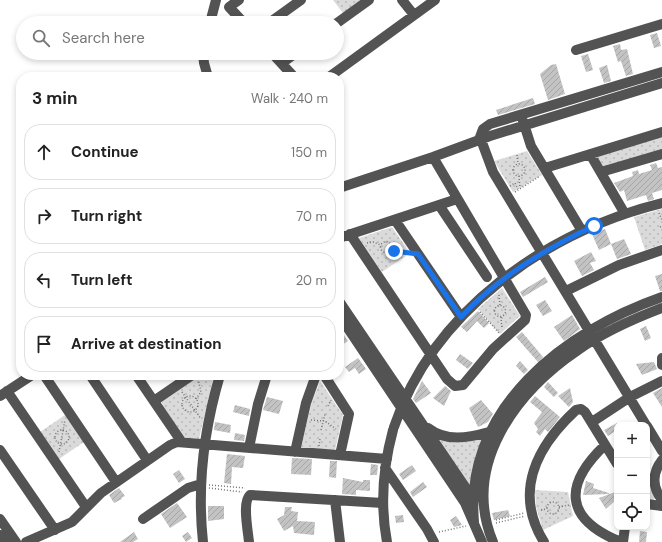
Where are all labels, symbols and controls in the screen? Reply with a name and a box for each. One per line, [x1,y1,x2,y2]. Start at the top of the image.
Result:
search box [16,16,344,60]
icon: search [30,27,52,49]
text: Search here [62,28,145,48]
text: 3 min [32,87,77,109]
text: Walk · 240 m [251,90,328,107]
icon: ahead [33,141,55,163]
text: Continue [71,142,139,162]
text: 150 m [291,144,327,161]
icon: right [33,205,55,227]
text: Turn right [71,206,142,226]
text: 70 m [296,208,327,225]
route start [585,217,603,235]
route end [385,242,403,260]
icon: left [33,269,55,291]
text: Turn left [71,270,132,290]
text: 20 m [296,272,327,289]
icon: arrive [33,333,55,355]
text: Arrive at destination [71,334,222,354]
map controls [614,422,650,530]
button: + [614,422,650,458]
button: − [614,458,650,494]
button: locate [614,494,650,530]

